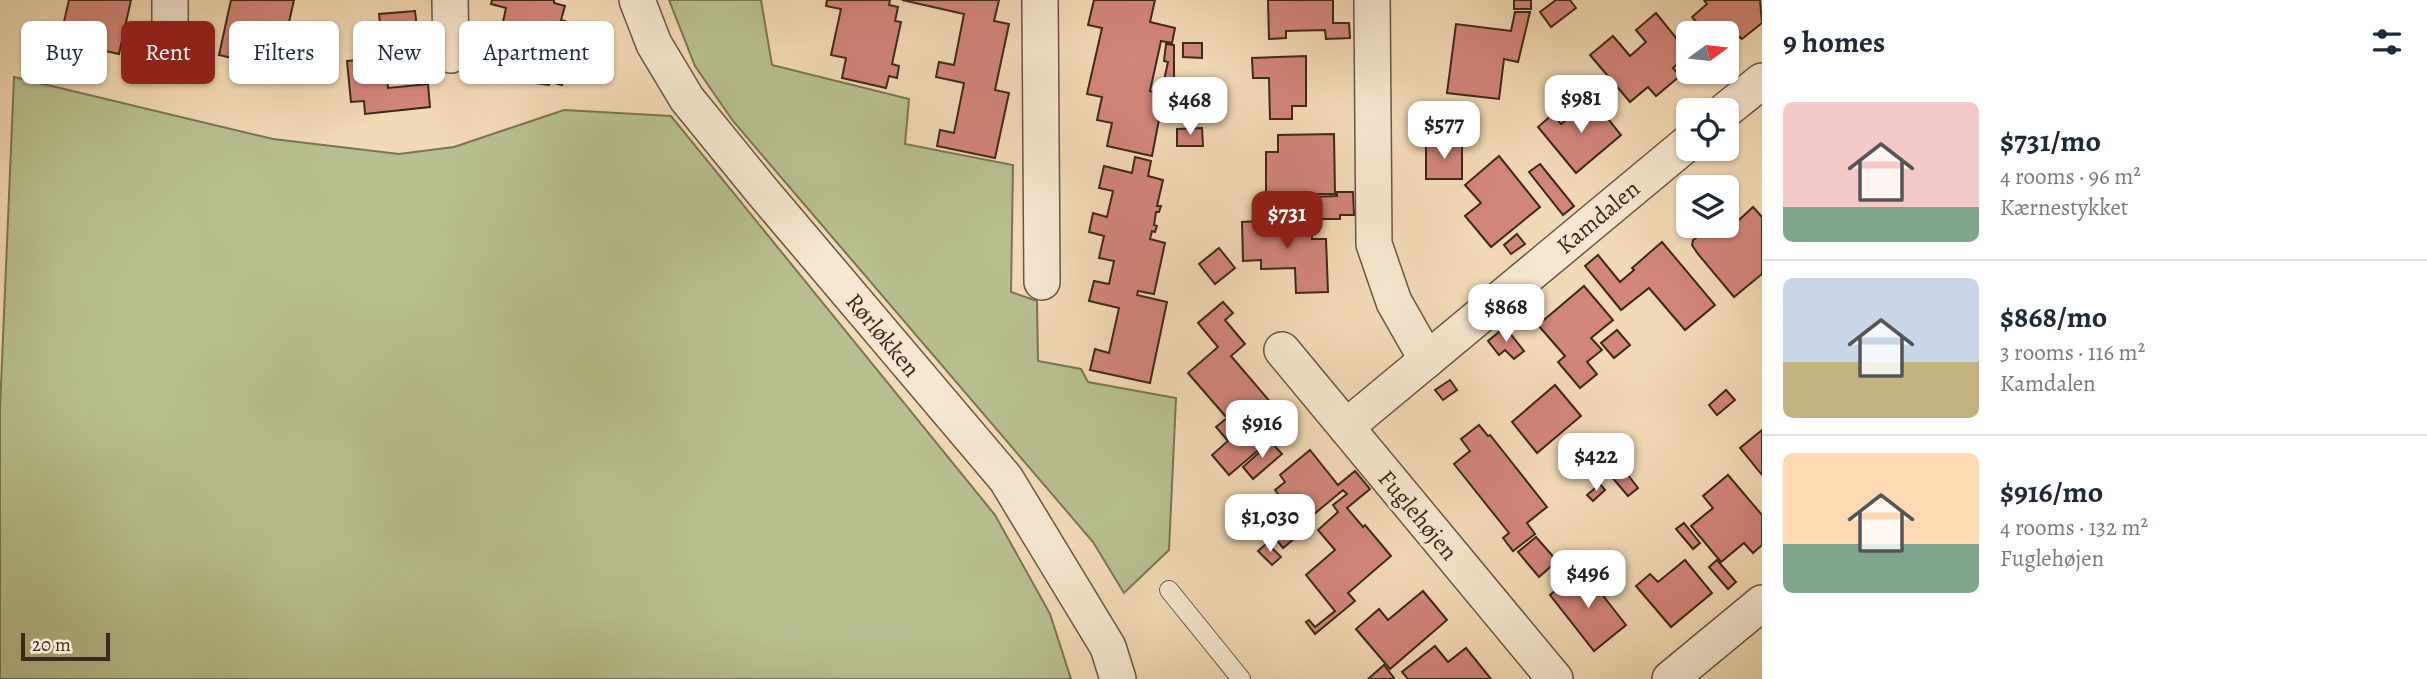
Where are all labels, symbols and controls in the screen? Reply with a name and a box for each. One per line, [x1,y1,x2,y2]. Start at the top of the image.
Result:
chip: Buy [21,21,107,84]
chip: Rent [121,21,215,84]
chip: Filters [229,21,339,84]
chip: New [353,21,445,84]
chip: Apartment [459,21,614,84]
north arrow [1676,21,1740,84]
map controls [1676,21,1739,238]
text: 9 homes [1783,22,1885,62]
icon: filters [2368,23,2406,61]
pin: $981 [1540,76,1622,135]
pin: $468 [1149,78,1231,137]
text: $981 [1561,82,1601,113]
text: $468 [1168,84,1212,115]
button: locate [1676,98,1739,161]
pin: $577 [1403,102,1485,161]
text: $577 [1424,108,1464,139]
text: $731/mo [2000,121,2101,161]
icon: home [1839,130,1923,214]
text: 4 rooms · 96 m² [2000,161,2141,192]
street label: Kamdalen [1549,173,1647,261]
button: layers [1676,175,1739,238]
pin: $731 [1246,191,1328,251]
text: Kærnestykket [2000,192,2128,223]
text: $731 [1268,198,1306,229]
pin: $868 [1465,284,1547,344]
street label: Rørløkken [839,286,927,384]
text: $868 [1484,291,1528,322]
text: $868/mo [2000,297,2107,337]
icon: home [1839,306,1923,390]
text: 3 rooms · 116 m² [2000,337,2145,368]
text: Kamdalen [2000,368,2096,399]
pin: $916 [1221,400,1303,460]
text: $916 [1242,407,1282,438]
pin: $422 [1555,434,1637,493]
text: $422 [1574,440,1618,471]
street label: Fuglehøjen [1371,463,1465,567]
text: $916/mo [2000,472,2103,512]
icon: home [1839,481,1923,565]
pin: $1,030 [1213,494,1327,554]
text: $1,030 [1241,501,1299,532]
text: 4 rooms · 132 m² [2000,512,2148,543]
text: Fuglehøjen [2000,543,2104,574]
pin: $496 [1547,550,1629,610]
text: $496 [1567,557,1609,588]
scale bar [21,630,110,662]
text: 20 m [32,632,71,658]

